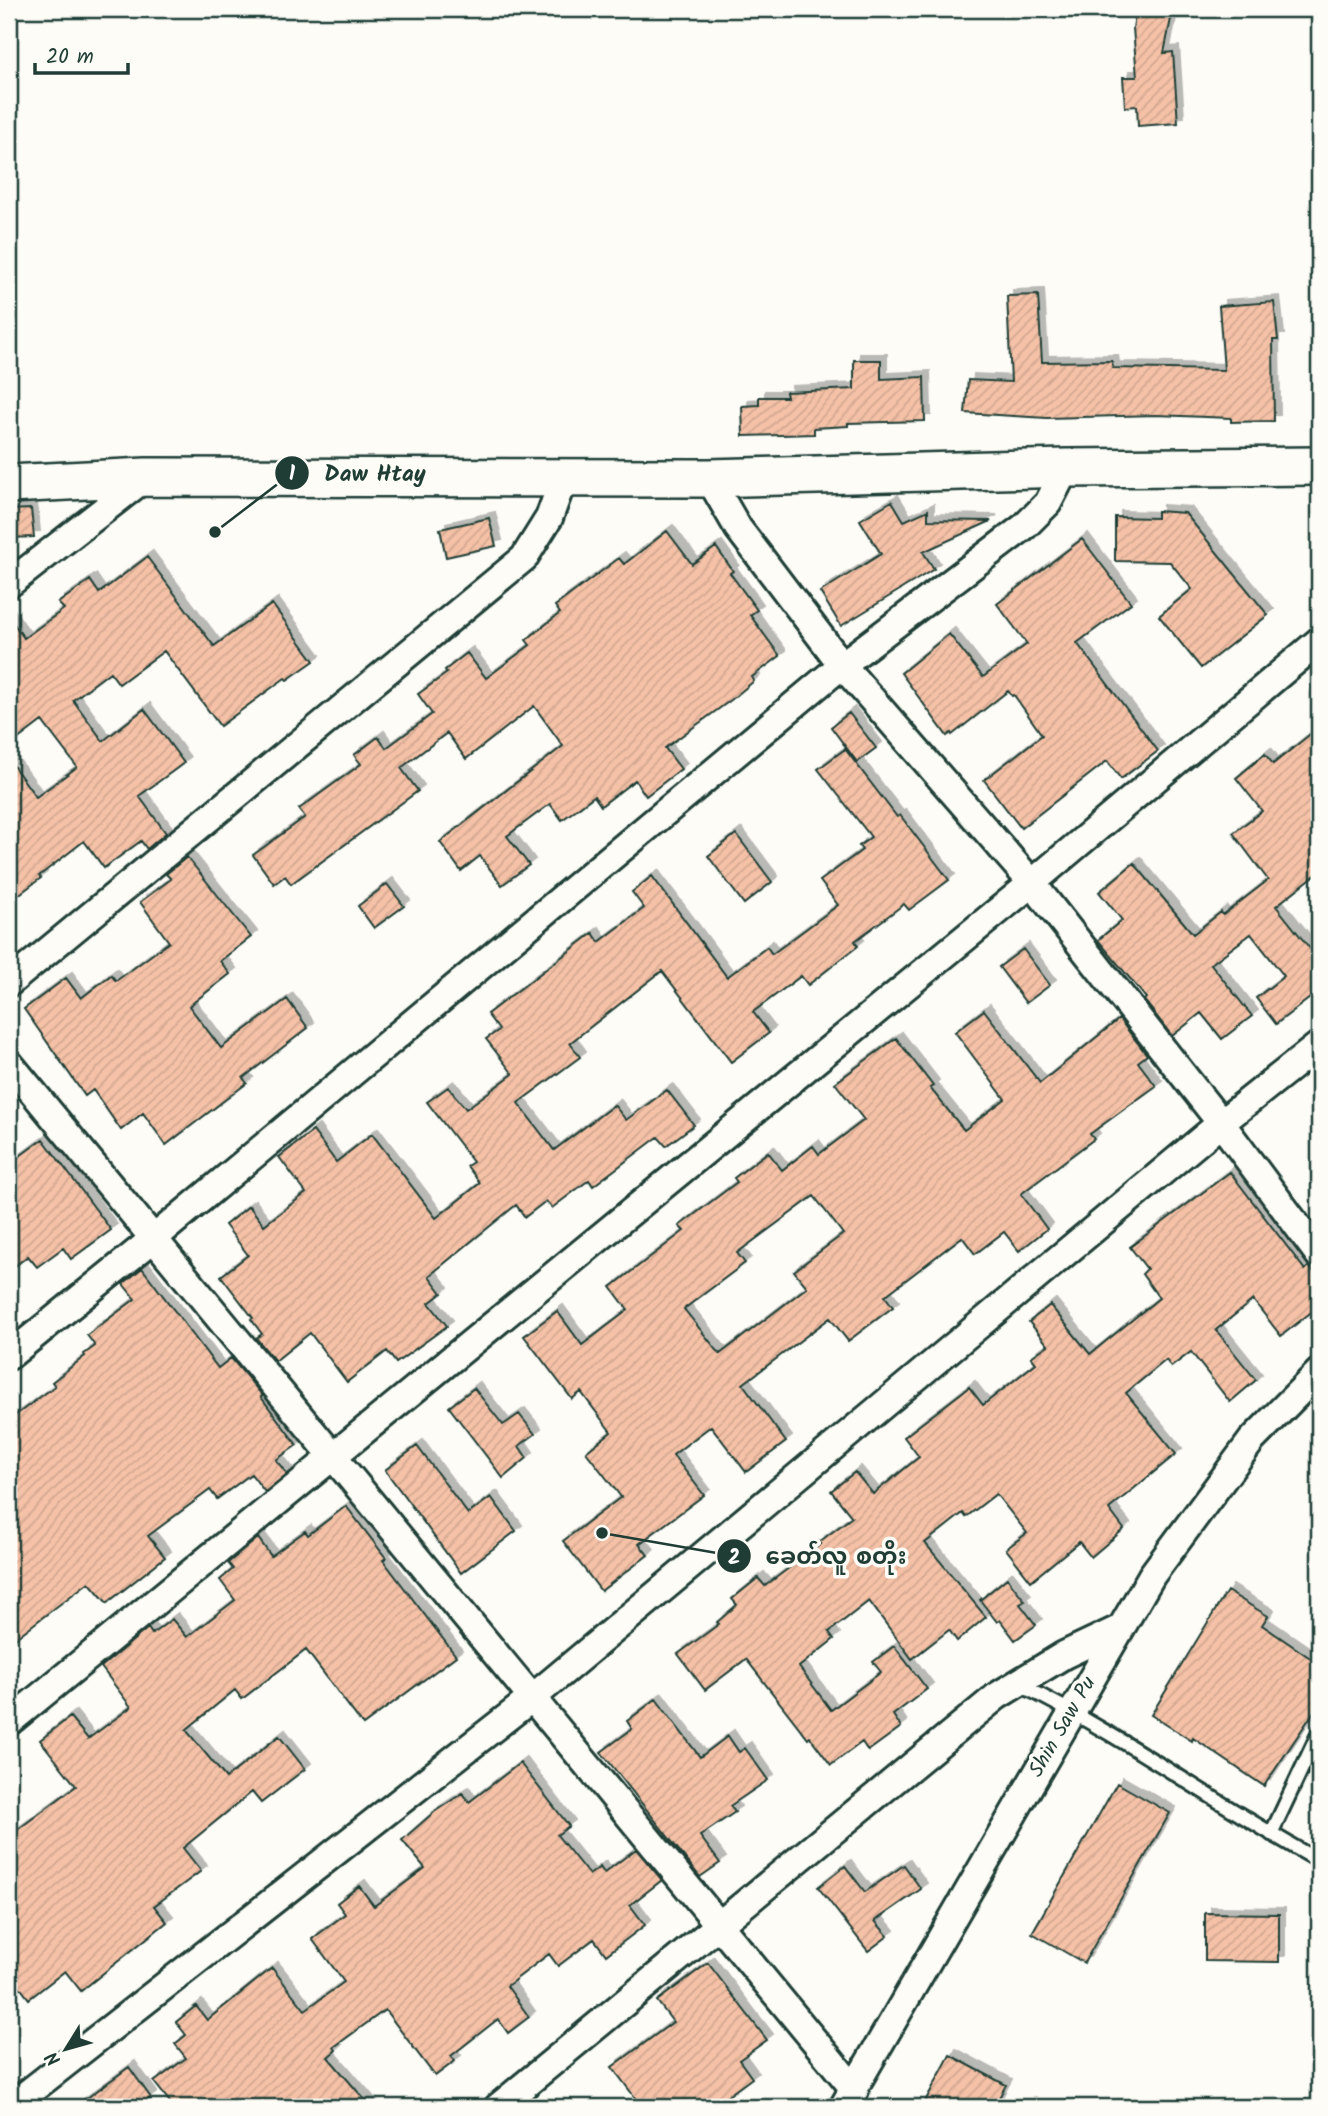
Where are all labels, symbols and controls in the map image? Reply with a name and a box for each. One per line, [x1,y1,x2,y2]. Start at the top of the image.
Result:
scale bar [35,32,128,76]
text: 20 m [46,41,94,74]
callout: Daw Htay [275,451,439,495]
text: Daw Htay [324,457,426,493]
text: 1 [289,458,296,491]
callout: ခေတ်လူ စတိုး [716,1534,920,1578]
text: ခေတ်လူ စတိုး [766,1540,906,1576]
text: 2 [728,1542,740,1575]
street label: Shin Saw Pu [1021,1670,1105,1784]
north arrow [32,2014,102,2084]
text: N [38,2044,70,2072]

